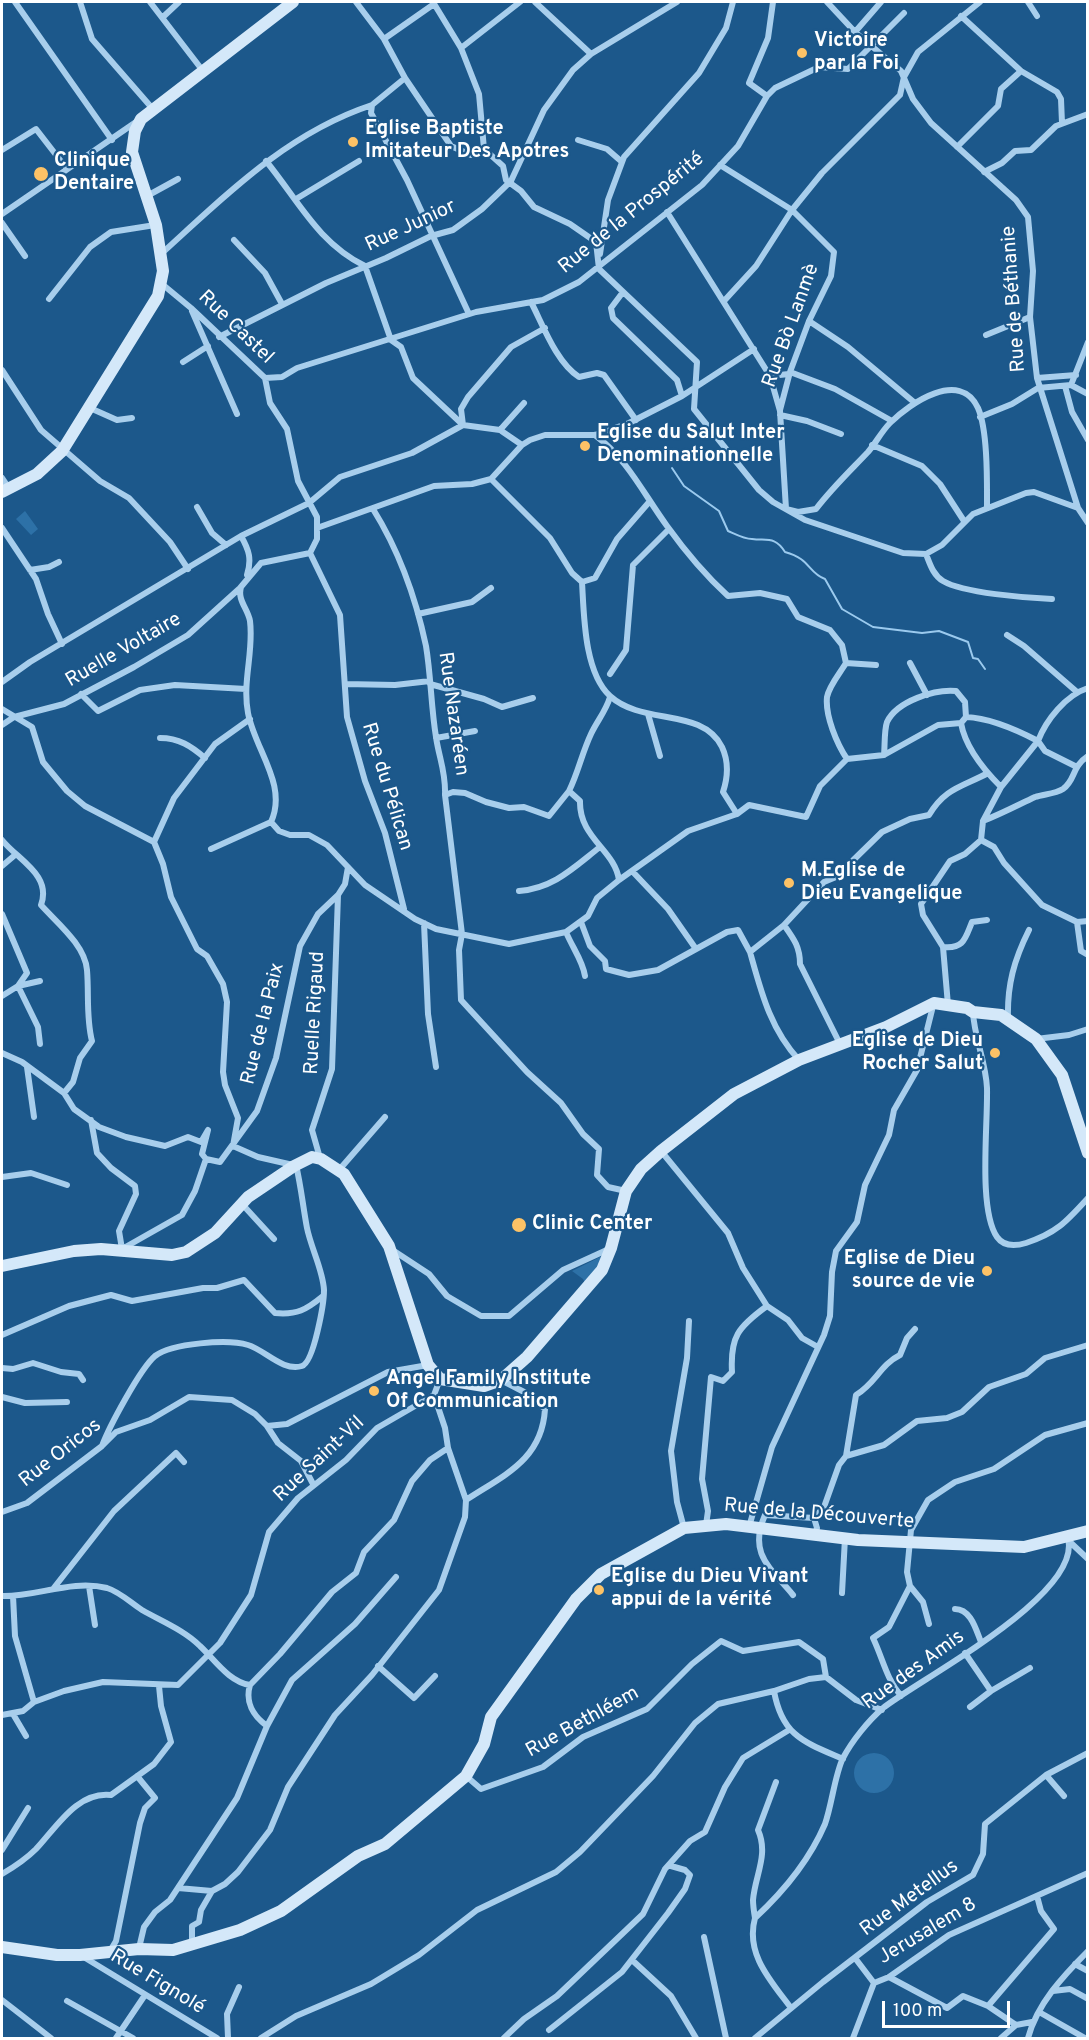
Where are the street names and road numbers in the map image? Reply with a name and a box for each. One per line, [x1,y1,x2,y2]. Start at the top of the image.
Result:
street label: Rue de la Prospérité [554,148,710,280]
street label: Rue Junior [362,196,460,258]
street label: Rue de Béthanie [998,225,1032,373]
street label: Rue Bò Lanmè [758,261,826,391]
street label: Rue Castel [192,286,278,370]
street label: Ruelle Voltaire [62,608,186,694]
street label: Rue Nazaréen [431,651,473,777]
street label: Rue du Pélican [355,720,417,854]
street label: Ruelle Rigaud [301,951,331,1075]
street label: Rue de la Paix [237,960,291,1088]
street label: Rue Saint-Vil [270,1412,370,1508]
street label: Rue Oricos [15,1415,107,1493]
street label: Rue de la Découverte [723,1495,915,1535]
street label: Rue des Amis [858,1626,970,1716]
street label: Rue Bethléem [522,1682,644,1764]
street label: Rue Metellus [856,1855,964,1943]
street label: Jerusalem 8 [874,1893,982,1971]
street label: Rue Fignolé [105,1945,209,2021]

